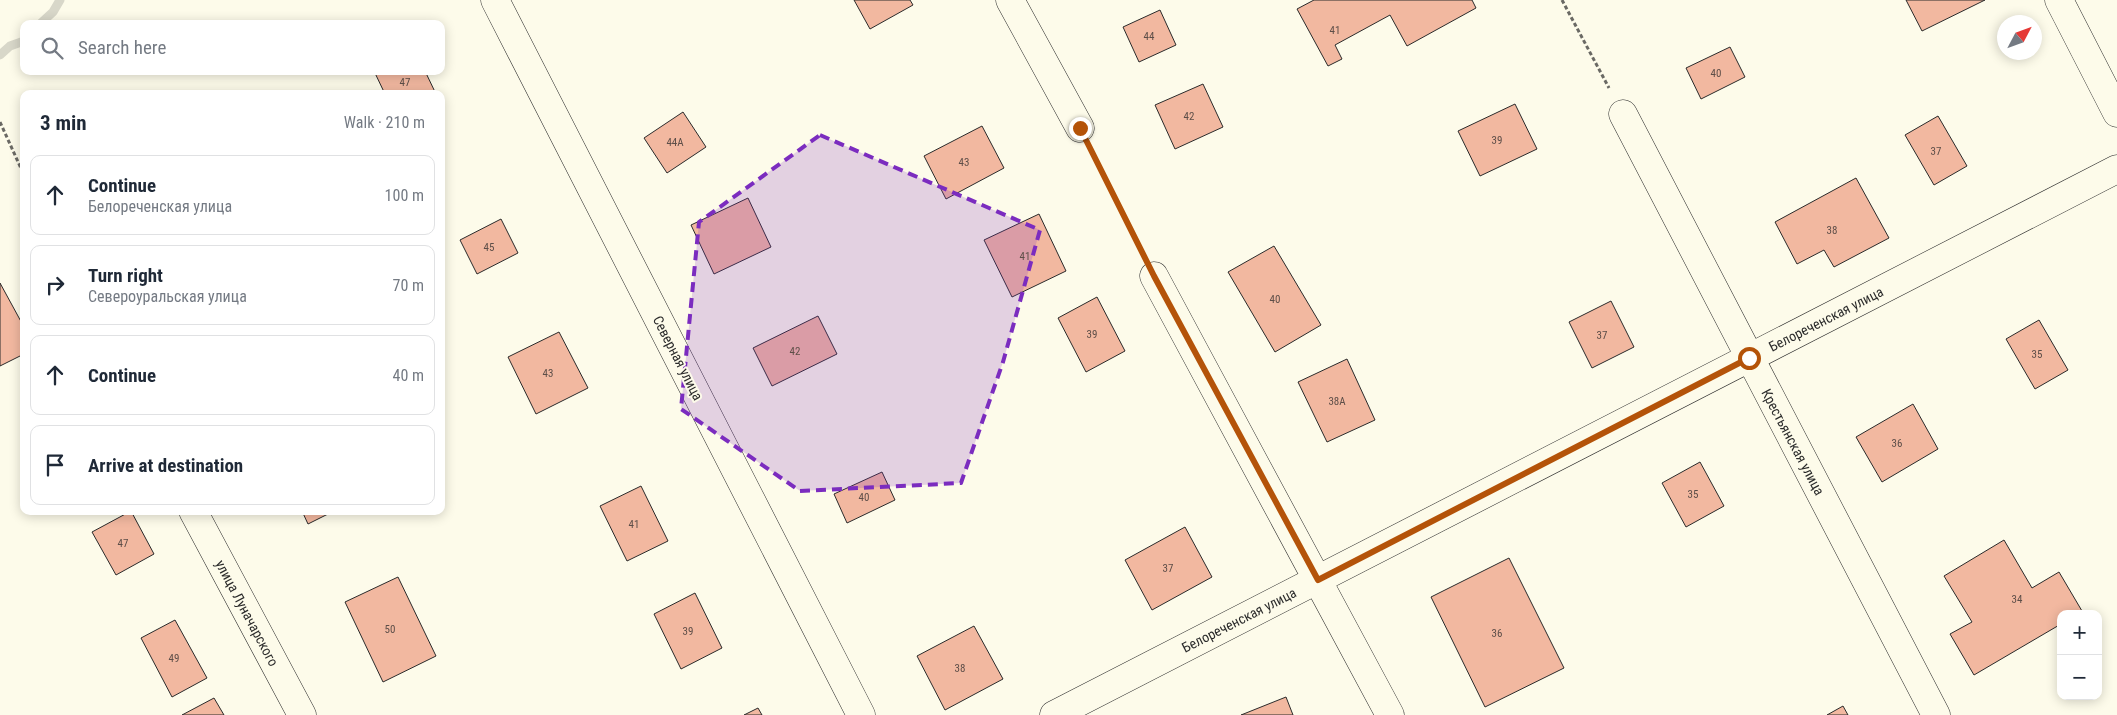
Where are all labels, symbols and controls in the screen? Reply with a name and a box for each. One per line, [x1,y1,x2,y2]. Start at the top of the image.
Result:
north arrow [1997,15,2042,60]
search box [20,20,445,75]
house number: 41 [1330,24,1340,37]
house number: 44 [1144,30,1155,43]
icon: search [38,34,66,62]
text: Search here [78,36,166,59]
house number: 40 [1711,67,1721,80]
house number: 47 [400,76,410,89]
house number: 42 [1184,110,1194,123]
text: 3 min [40,111,87,135]
text: Walk · 210 m [344,113,425,132]
route end [1069,117,1092,140]
house number: 39 [1492,134,1502,147]
house number: 44А [666,136,684,149]
house number: 37 [1931,145,1941,158]
house number: 43 [959,156,969,169]
text: Continue [88,174,156,197]
icon: ahead [41,181,69,209]
text: 100 m [385,186,424,205]
text: Белореченская улица [88,197,232,216]
house number: 38 [1827,224,1837,237]
house number: 45 [484,241,494,254]
house number: 41 [1020,250,1030,263]
text: Turn right [88,264,163,287]
icon: right [41,271,69,299]
text: 70 m [392,276,424,295]
street label: Белореченская улица [1766,283,1886,355]
text: Североуральская улица [88,287,247,306]
house number: 40 [1270,293,1280,306]
street label: Северная улица [650,313,706,403]
house number: 39 [1087,328,1097,341]
house number: 37 [1597,329,1607,342]
house number: 42 [790,345,800,358]
route start [1738,347,1761,370]
house number: 35 [2032,348,2042,361]
icon: ahead [41,361,69,389]
text: Continue [88,364,156,387]
text: 40 m [392,366,424,385]
house number: 43 [543,367,553,380]
street label: Крестьянская улица [1758,386,1828,498]
house number: 38А [1328,395,1346,408]
house number: 36 [1892,437,1902,450]
icon: arrive [41,451,69,479]
text: Arrive at destination [88,454,243,477]
house number: 35 [1688,488,1698,501]
house number: 40 [859,491,869,504]
house number: 41 [629,518,639,531]
house number: 47 [118,537,128,550]
street label: улица Луначарского [212,557,282,669]
house number: 37 [1163,562,1173,575]
street label: Белореченская улица [1179,584,1299,656]
house number: 34 [2012,593,2023,606]
map controls [2057,610,2102,700]
button: + [2057,610,2102,655]
house number: 50 [385,623,395,636]
house number: 39 [683,625,693,638]
house number: 36 [1492,627,1502,640]
house number: 49 [169,652,179,665]
button: − [2057,655,2102,700]
house number: 38 [955,662,965,675]

